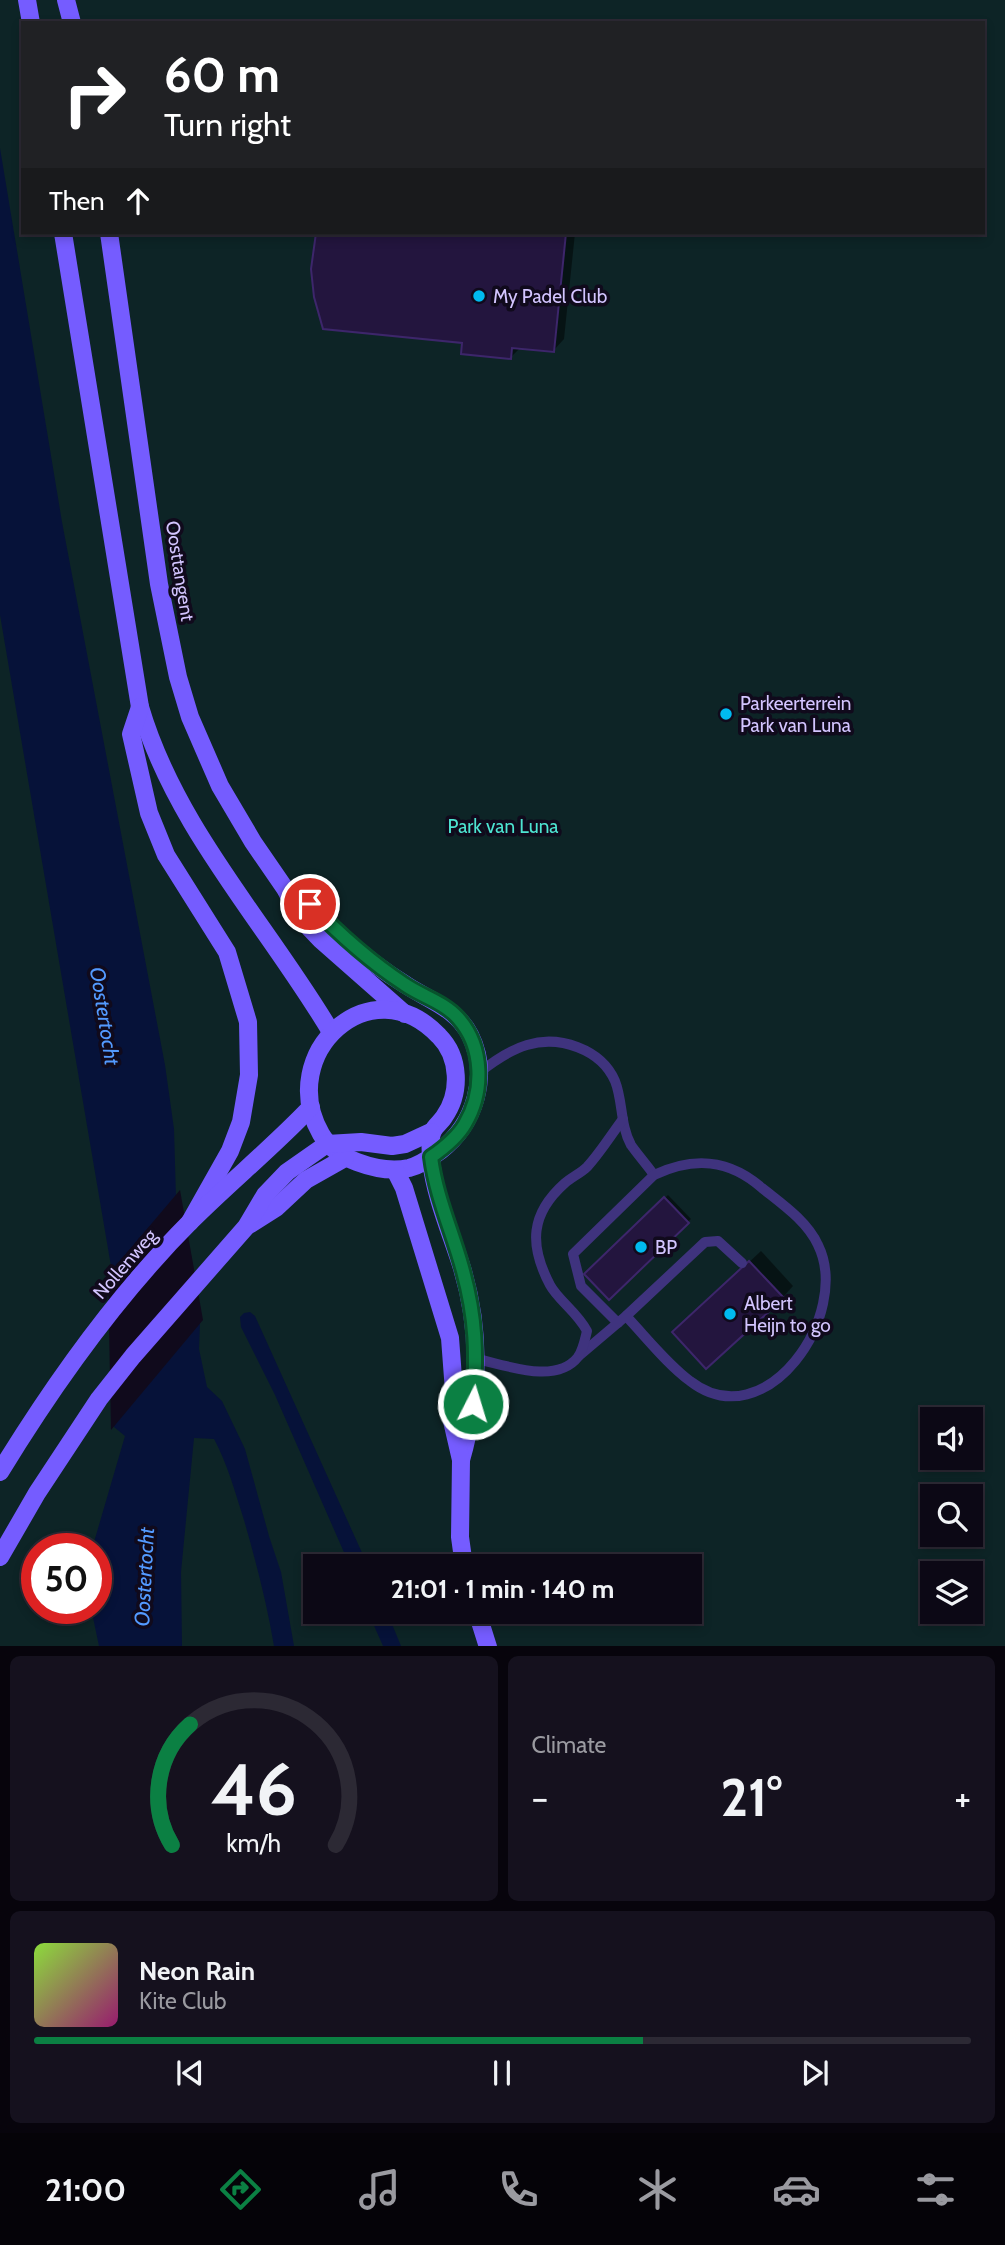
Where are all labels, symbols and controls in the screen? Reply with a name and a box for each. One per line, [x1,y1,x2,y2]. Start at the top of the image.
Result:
text: 60 m [164,45,280,104]
icon: right [49,49,140,140]
text: Turn right [164,105,291,144]
icon: ahead [119,182,157,220]
text: Then [49,185,105,217]
place label: My Padel Club [493,285,607,308]
marker: My Padel Club [471,288,487,304]
street label: Oosttangent [161,519,199,623]
place label: Parkeerterrein Park van Luna [740,692,851,737]
marker: Parkeerterrein Park van Luna [718,706,734,722]
park label: Park van Luna [448,815,558,838]
pin [280,874,340,934]
icon: arrive [291,885,329,923]
water label: Oostertocht [85,965,125,1068]
street label: Nollenweg [88,1224,162,1304]
place label: BP [655,1236,677,1259]
marker: BP [633,1239,649,1255]
place label: Albert Heijn to go [744,1292,831,1337]
marker: Albert Heijn to go [722,1306,738,1322]
position arrow [436,1367,510,1441]
map controls [920,1407,983,1624]
button: sound [920,1407,983,1470]
button: search [920,1484,983,1547]
water label: Oostertocht [129,1526,159,1627]
speed limit sign: 50 [21,1533,112,1624]
button: layers [920,1561,983,1624]
text: 21:01 · 1 min · 140 m [391,1573,614,1605]
text: Climate [532,1731,606,1759]
text: 46 [211,1745,297,1833]
text: 21° [720,1766,782,1829]
text: − [532,1774,548,1821]
text: + [954,1774,971,1821]
text: km/h [226,1827,281,1857]
text: Neon Rain [139,1955,255,1987]
text: Kite Club [139,1987,226,2015]
icon: previous [171,2054,209,2092]
icon: pause [483,2054,521,2092]
icon: next [796,2054,834,2092]
icon: directions [216,2165,265,2214]
icon: music [355,2165,404,2214]
icon: phone [494,2165,543,2214]
icon: climate [633,2165,682,2214]
icon: car [772,2165,821,2214]
icon: filters [911,2165,960,2214]
text: 21:00 [45,2170,126,2209]

